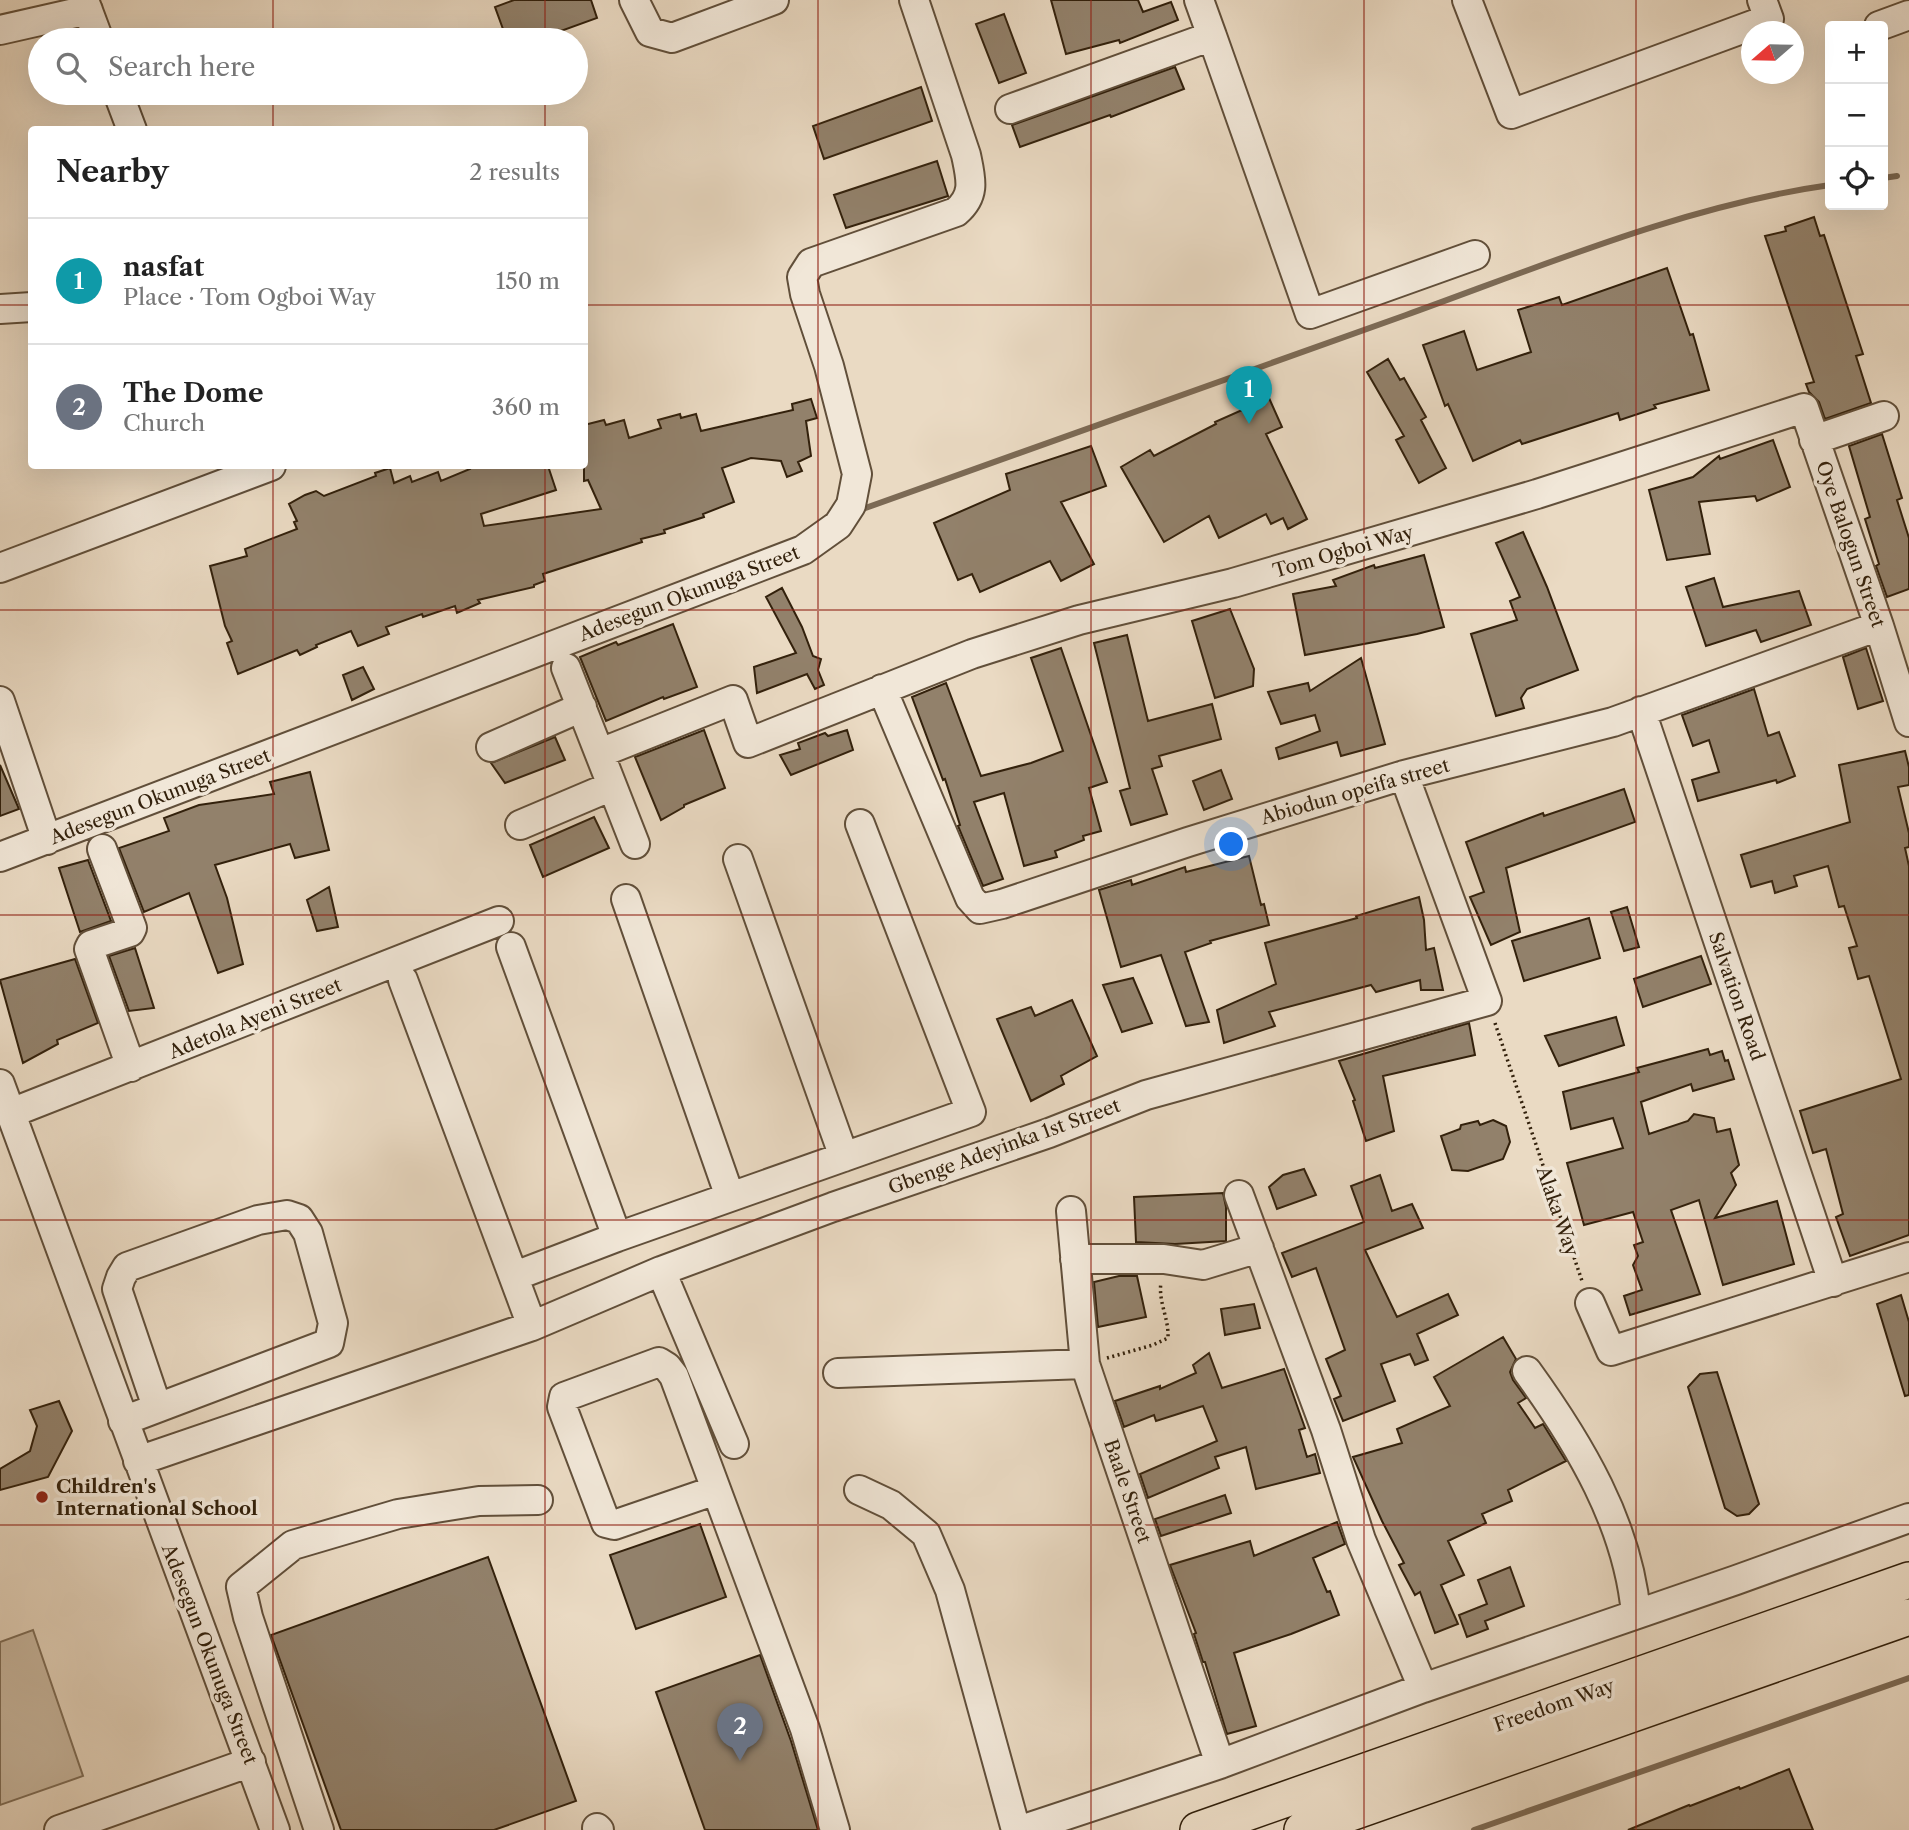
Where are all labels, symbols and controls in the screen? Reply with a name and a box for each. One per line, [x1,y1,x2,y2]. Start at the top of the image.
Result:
north arrow [1741,21,1804,84]
map controls [1825,21,1888,210]
button: + [1825,21,1888,84]
search box [28,28,588,105]
icon: search [52,48,90,86]
text: Search here [108,51,255,83]
button: − [1825,84,1888,147]
button: locate [1825,147,1888,210]
text: Nearby [56,153,169,190]
text: 2 results [469,158,560,186]
text: nasfat [123,251,204,283]
text: 1 [74,267,84,295]
text: 150 m [496,267,560,295]
text: Place · Tom Ogboi Way [123,283,376,311]
pin: 1 [1226,366,1272,424]
text: The Dome [123,377,263,409]
text: 2 [72,393,86,421]
text: 360 m [492,393,560,421]
text: Church [123,409,205,437]
street label: Oye Balogun Street [1811,458,1890,631]
street label: Tom Ogboi Way [1270,520,1416,583]
street label: Adesegun Okunuga Street [575,541,803,647]
street label: Adesegun Okunuga Street [46,744,274,850]
street label: Abiodun opeifa street [1257,753,1452,830]
your location [1214,827,1248,861]
street label: Salvation Road [1704,929,1769,1064]
street label: Adetola Ayeni Street [165,973,345,1064]
street label: Gbenge Adeyinka 1st Street [885,1094,1124,1199]
street label: Alaka Way [1531,1162,1584,1260]
street label: Baale Street [1099,1436,1156,1546]
place label: Children's International School [56,1475,258,1520]
marker: Children's International School [34,1489,50,1505]
street label: Adesegun Okunuga Street [156,1540,262,1768]
street label: Freedom Way [1491,1674,1618,1737]
pin: 2 [717,1703,763,1761]

